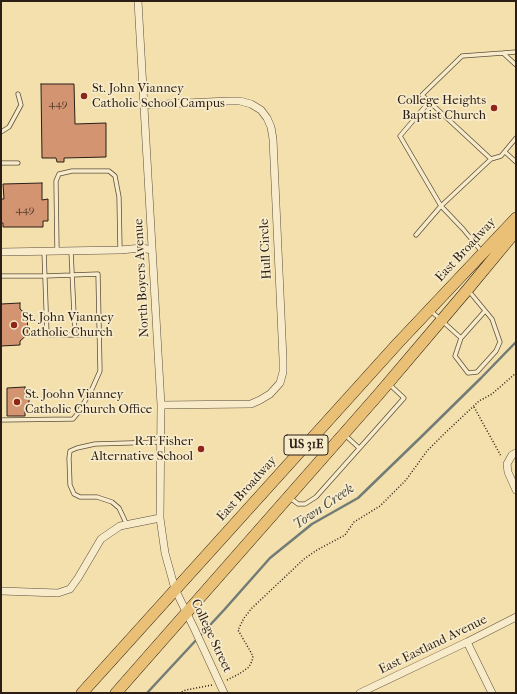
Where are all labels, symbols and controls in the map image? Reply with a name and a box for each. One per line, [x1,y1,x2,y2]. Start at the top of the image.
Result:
place label: St. John Vianney Catholic School Campus [92,81,225,112]
marker: St. John Vianney Catholic School Campus [79,91,89,101]
place label: College Heights Baptist Church [397,93,486,124]
house number: 449 [49,97,67,111]
marker: College Heights Baptist Church [489,103,499,113]
house number: 449 [16,203,34,217]
street label: East Broadway [432,215,500,285]
street label: North Boyers Avenue [131,218,153,338]
street label: Hull Circle [257,218,275,280]
place label: St. John Vianney Catholic Church [22,310,114,341]
marker: St. John Vianney Catholic Church [9,320,19,330]
place label: St. Joohn Vianney Catholic Church Office [25,387,152,418]
marker: St. Joohn Vianney Catholic Church Office [12,397,22,407]
place label: R T Fisher Alternative School [91,434,193,465]
road number: US 31E [284,435,328,455]
marker: R T Fisher Alternative School [196,444,206,454]
street label: East Broadway [214,453,280,525]
water label: Town Creek [290,481,358,533]
street label: College Street [187,597,235,675]
street label: East Eastland Avenue [376,612,490,678]

